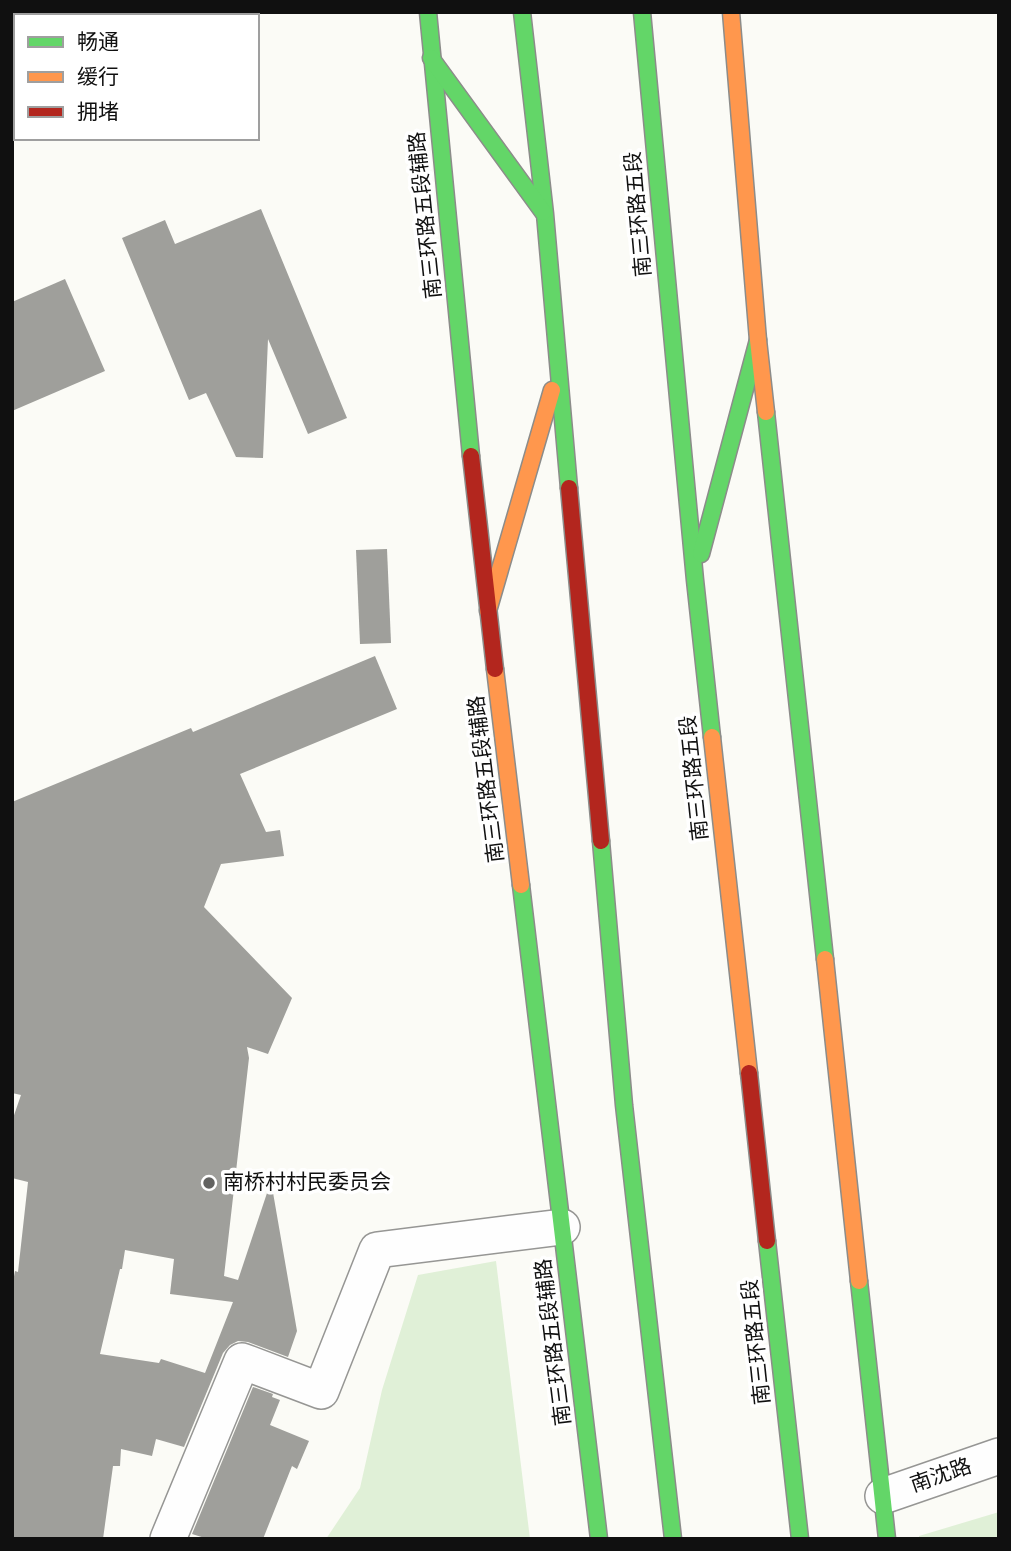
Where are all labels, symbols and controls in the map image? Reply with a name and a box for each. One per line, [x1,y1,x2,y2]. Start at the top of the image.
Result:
legend [14,14,259,140]
text: 畅通 [77,27,119,59]
text: 缓行 [77,62,119,94]
text: 拥堵 [77,97,119,129]
street label: 南三环路五段辅路 [401,130,451,300]
street label: 南三环路五段 [618,150,660,278]
street label: 南三环路五段辅路 [461,694,513,864]
street label: 南三环路五段 [673,714,717,842]
place label: 南桥村村民委员会 [223,1167,391,1199]
marker: 南桥村村民委员会 [201,1175,217,1191]
street label: 南三环路五段辅路 [528,1257,580,1427]
street label: 南三环路五段 [735,1278,779,1406]
street label: 南沈路 [906,1451,976,1501]

